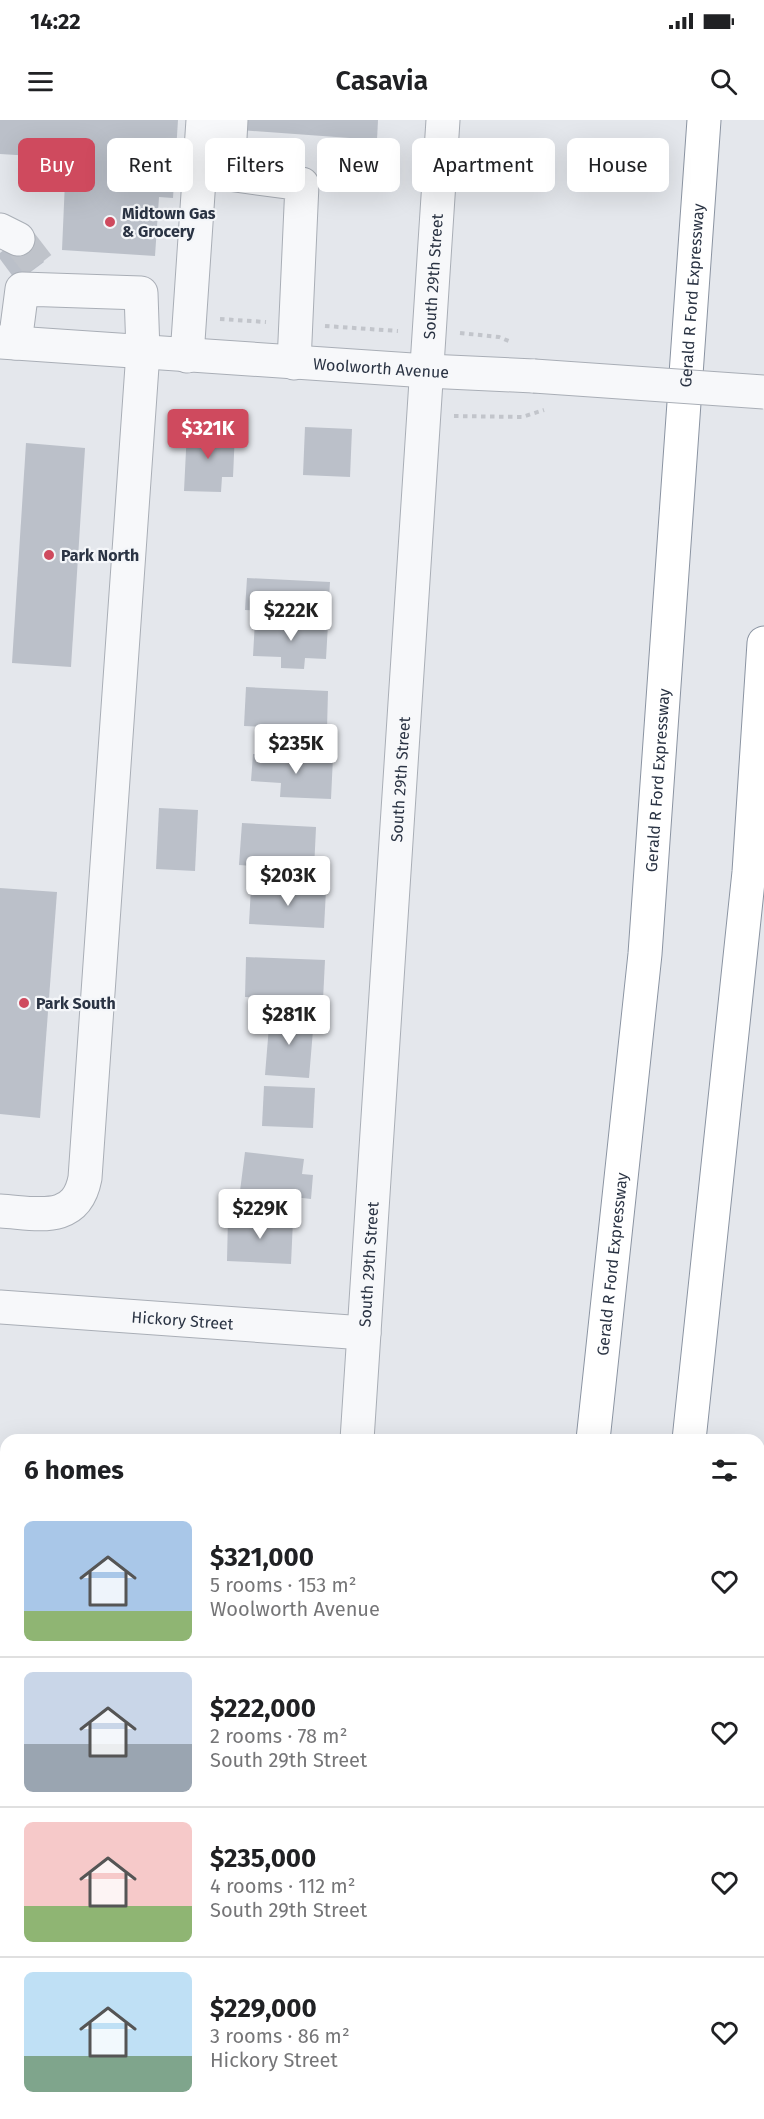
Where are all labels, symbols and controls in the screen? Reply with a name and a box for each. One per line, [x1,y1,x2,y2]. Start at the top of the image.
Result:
text: 14:22 [30,8,81,35]
icon: menu [24,65,57,98]
text: Casavia [336,65,428,97]
icon: search [707,65,740,98]
chip: Buy [18,138,95,192]
chip: Rent [107,138,193,192]
chip: Filters [205,138,305,192]
chip: New [317,138,400,192]
chip: Apartment [412,138,555,192]
chip: House [567,138,669,192]
street label: Gerald R Ford Expressway [676,203,708,388]
place label: Midtown Gas & Grocery [122,204,216,241]
street label: South 29th Street [419,213,446,340]
marker: Midtown Gas & Grocery [103,215,117,229]
street label: Woolworth Avenue [313,354,449,382]
pin: $321K [166,409,250,460]
text: $321K [181,416,235,440]
place label: Park North [61,546,139,565]
marker: Park North [42,548,56,562]
pin: $222K [249,591,333,642]
text: $222K [264,598,318,622]
street label: Gerald R Ford Expressway [641,688,673,873]
street label: South 29th Street [386,716,414,843]
pin: $235K [254,724,338,775]
text: $235K [269,731,323,755]
pin: $203K [246,856,330,907]
text: $203K [260,863,316,887]
place label: Park South [36,994,116,1013]
pin: $281K [247,995,331,1046]
marker: Park South [17,996,31,1010]
text: $281K [262,1002,316,1026]
street label: Gerald R Ford Expressway [593,1171,631,1357]
pin: $229K [218,1189,302,1240]
text: $229K [232,1196,288,1220]
street label: South 29th Street [355,1201,382,1328]
street label: Hickory Street [131,1307,234,1333]
icon: filters [708,1454,741,1487]
text: 6 homes [24,1455,124,1486]
text: $321,000 [210,1542,314,1573]
icon: home [72,1545,144,1617]
icon: heart [708,1565,741,1598]
text: 5 rooms · 153 m² [210,1573,357,1597]
text: Woolworth Avenue [210,1597,380,1621]
text: $222,000 [210,1693,316,1724]
icon: home [72,1696,144,1768]
icon: heart [708,1716,741,1749]
text: 2 rooms · 78 m² [210,1724,347,1748]
text: South 29th Street [210,1748,367,1772]
text: $235,000 [210,1843,316,1874]
icon: home [72,1846,144,1918]
icon: heart [708,1866,741,1899]
text: 4 rooms · 112 m² [210,1874,356,1898]
text: South 29th Street [210,1898,367,1922]
text: $229,000 [210,1993,317,2024]
icon: home [72,1996,144,2068]
icon: heart [708,2016,741,2049]
text: 3 rooms · 86 m² [210,2024,350,2048]
text: Hickory Street [210,2048,338,2072]

